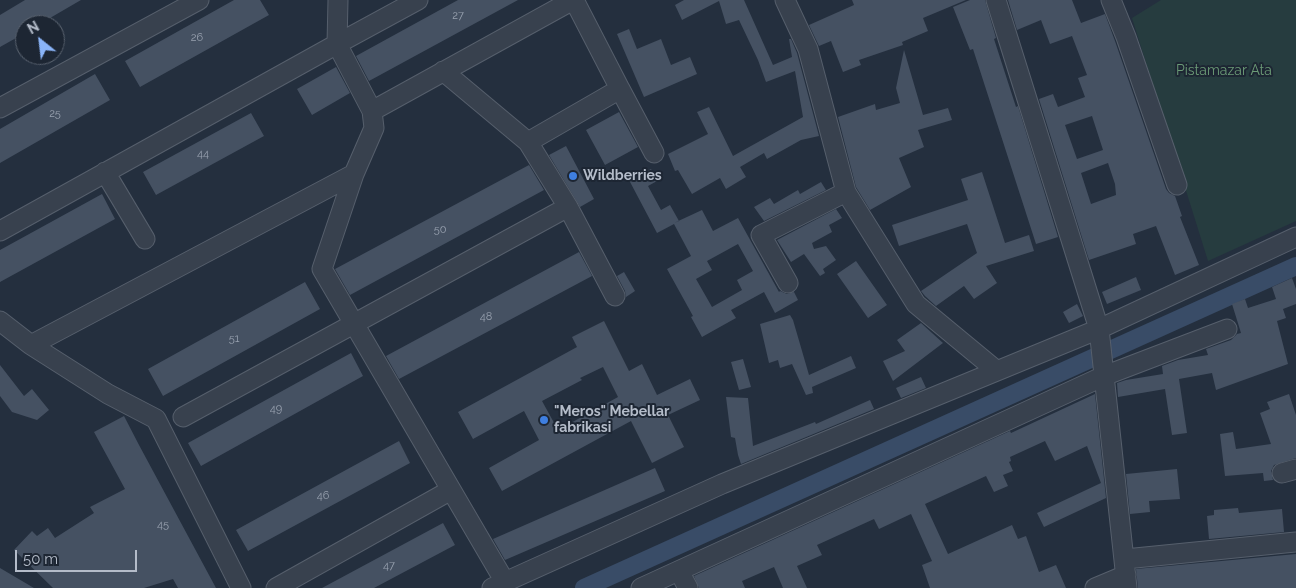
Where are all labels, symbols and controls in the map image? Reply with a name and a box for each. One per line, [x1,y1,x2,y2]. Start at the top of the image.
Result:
house number: 27 [452,9,464,23]
north arrow [15,15,65,65]
text: N [25,18,42,37]
house number: 26 [191,31,203,45]
park label: Pistamazar Ata [1176,63,1272,79]
house number: 25 [49,107,61,121]
house number: 44 [197,147,209,161]
place label: Wildberries [583,168,662,184]
marker: Wildberries [567,170,579,182]
house number: 50 [434,223,446,237]
house number: 48 [480,310,492,324]
house number: 51 [229,332,239,346]
house number: 49 [270,402,282,416]
place label: "Meros" Mebellar fabrikasi [554,404,669,437]
marker: "Meros" Mebellar fabrikasi [538,414,550,426]
house number: 46 [317,489,329,503]
house number: 45 [157,518,169,532]
scale bar [18,540,140,572]
text: 50 m [23,550,58,568]
house number: 47 [383,559,395,573]

